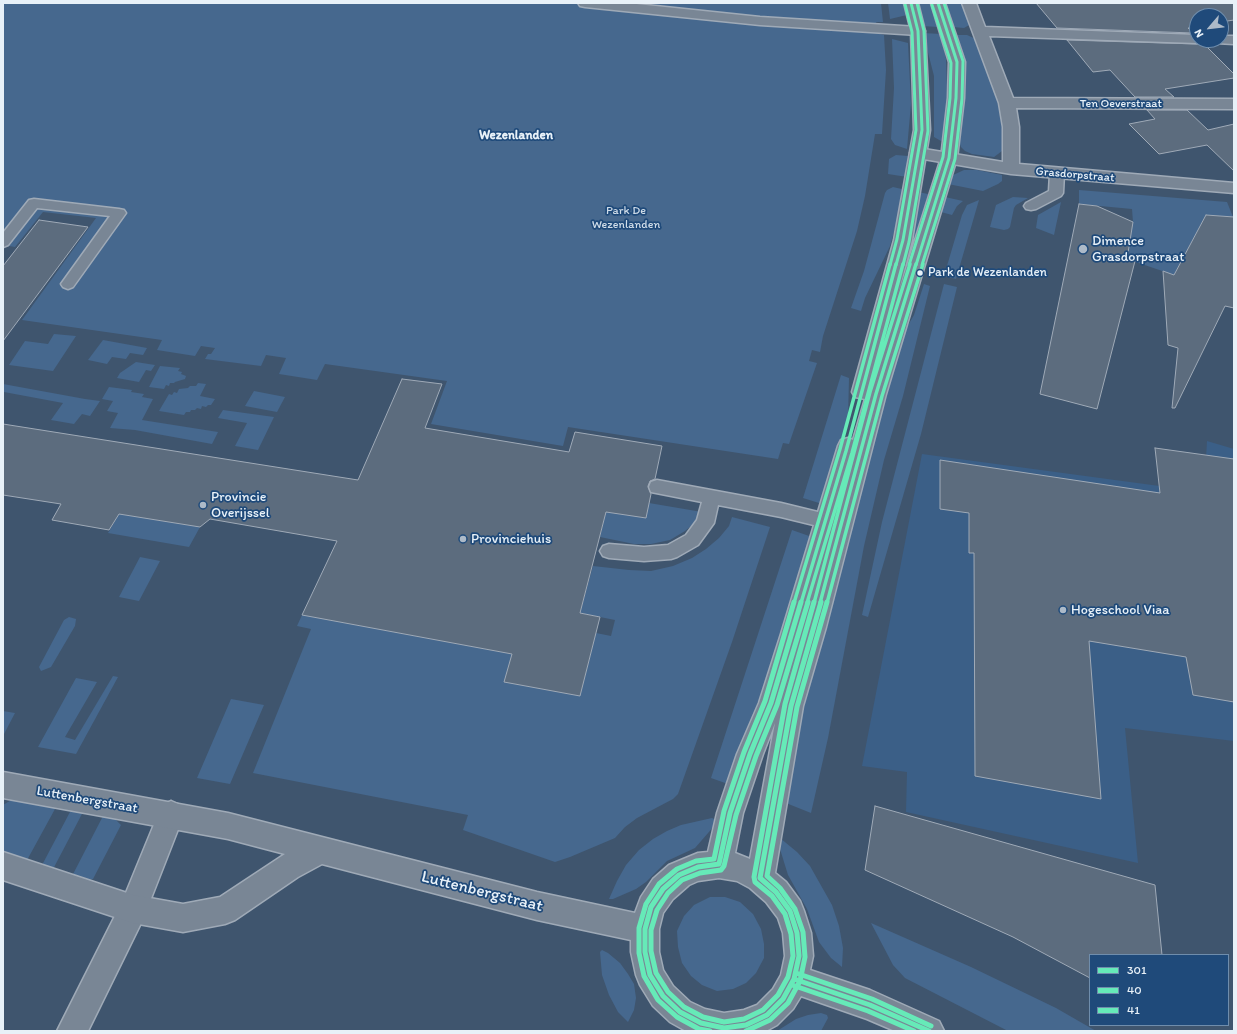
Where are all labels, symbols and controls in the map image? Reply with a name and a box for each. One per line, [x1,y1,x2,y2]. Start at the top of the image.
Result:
north arrow [1189,8,1229,48]
text: N [1191,27,1206,40]
street label: Ten Oeverstraat [1080,97,1162,111]
district label: Wezenlanden [479,128,553,144]
street label: Grasdorpstraat [1035,164,1115,186]
park label: Park De Wezenlanden [592,204,660,232]
place label: Dimence Grasdorpstraat [1092,233,1185,266]
marker: Dimence Grasdorpstraat [1077,243,1089,255]
place label: Park de Wezenlanden [928,265,1047,281]
marker: Park de Wezenlanden [915,268,925,278]
place label: Provincie Overijssel [211,489,270,522]
marker: Provincie Overijssel [198,500,208,510]
place label: Provinciehuis [471,531,551,547]
marker: Provinciehuis [458,534,468,544]
place label: Hogeschool Viaa [1071,602,1169,618]
marker: Hogeschool Viaa [1058,605,1068,615]
street label: Luttenbergstraat [35,783,139,817]
street label: Luttenbergstraat [419,867,545,917]
legend [1089,954,1229,1026]
text: 301 [1127,963,1147,977]
text: 40 [1127,983,1142,997]
text: 41 [1127,1003,1140,1017]

